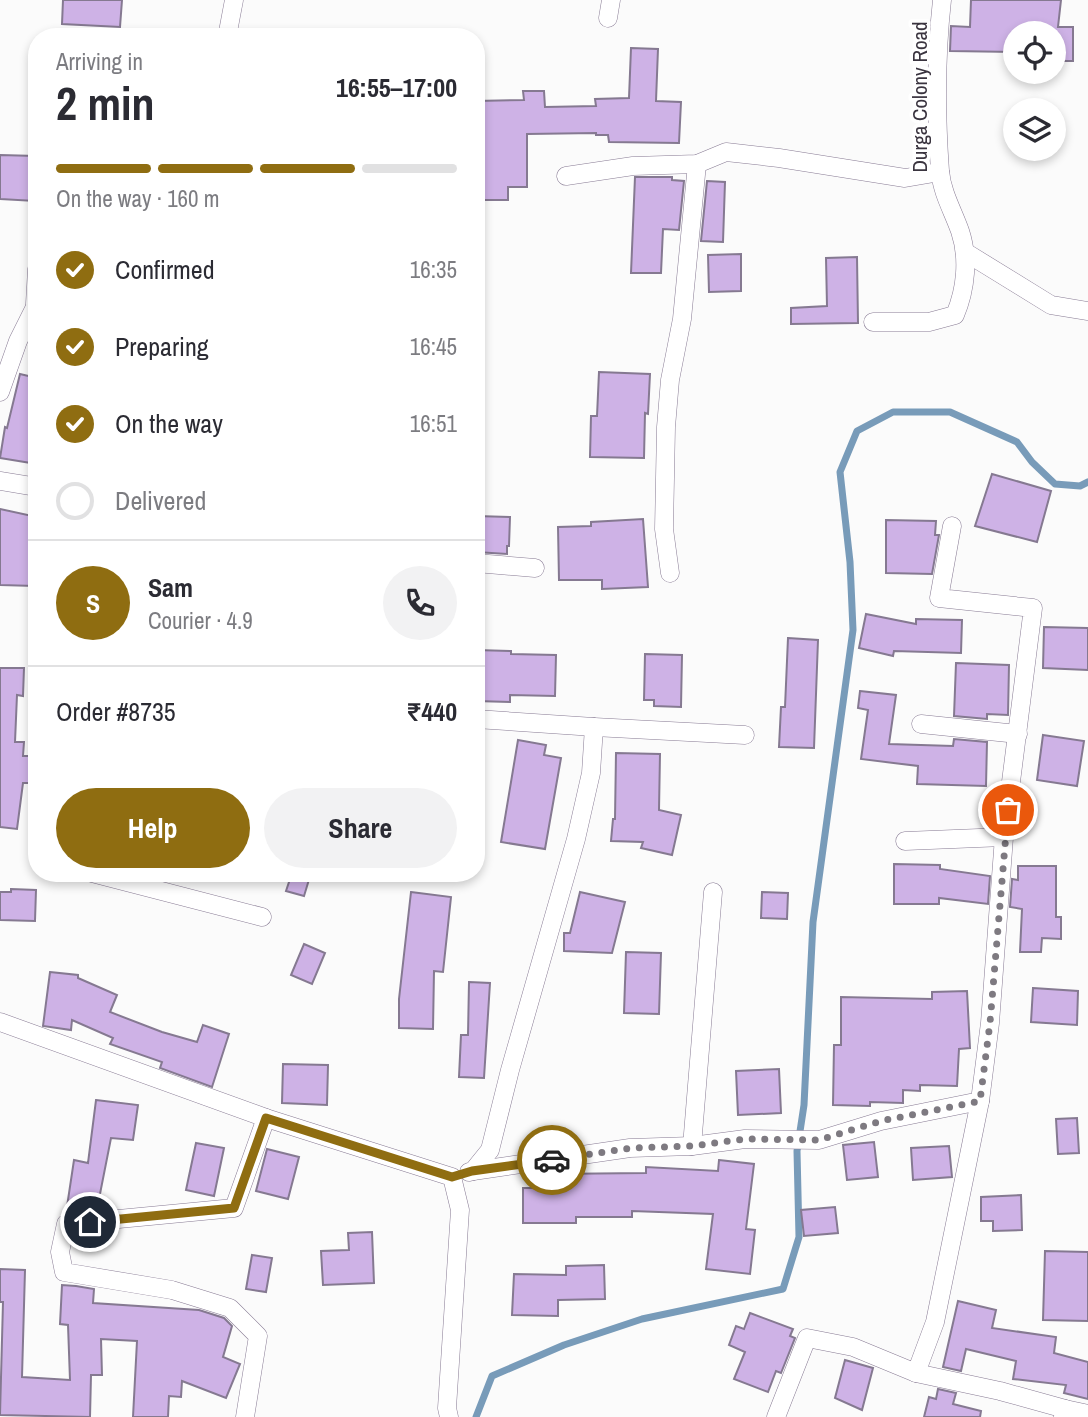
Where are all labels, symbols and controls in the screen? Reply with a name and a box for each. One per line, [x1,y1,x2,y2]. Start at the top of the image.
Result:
street label: Durga Colony Road [905,21,934,173]
map controls [1003,21,1066,161]
button: locate [1003,21,1066,84]
text: Arriving in [56,46,143,77]
text: 16:55–17:00 [336,70,457,105]
text: 2 min [56,72,155,134]
button: layers [1003,98,1066,161]
text: On the way · 160 m [56,183,220,214]
icon: check [56,251,94,289]
text: Confirmed [115,252,215,287]
text: 16:35 [410,254,457,285]
icon: check [56,328,94,366]
text: Preparing [115,329,209,364]
text: 16:45 [410,331,457,362]
icon: check [56,405,94,443]
text: On the way [115,406,223,441]
text: 16:51 [410,408,457,439]
text: Delivered [115,483,206,518]
button: phone [383,566,457,640]
text: Sam [148,570,193,605]
text: S [86,586,100,621]
text: Courier · 4.9 [148,605,253,636]
text: Order #8735 [56,694,176,729]
text: ₹440 [406,694,457,729]
pin [978,780,1038,840]
button: Help [56,788,250,868]
button: Share [264,788,457,868]
icon: bag [989,791,1027,829]
courier [517,1125,587,1195]
icon: car [533,1141,571,1179]
pin [60,1192,120,1252]
icon: home [71,1203,109,1241]

